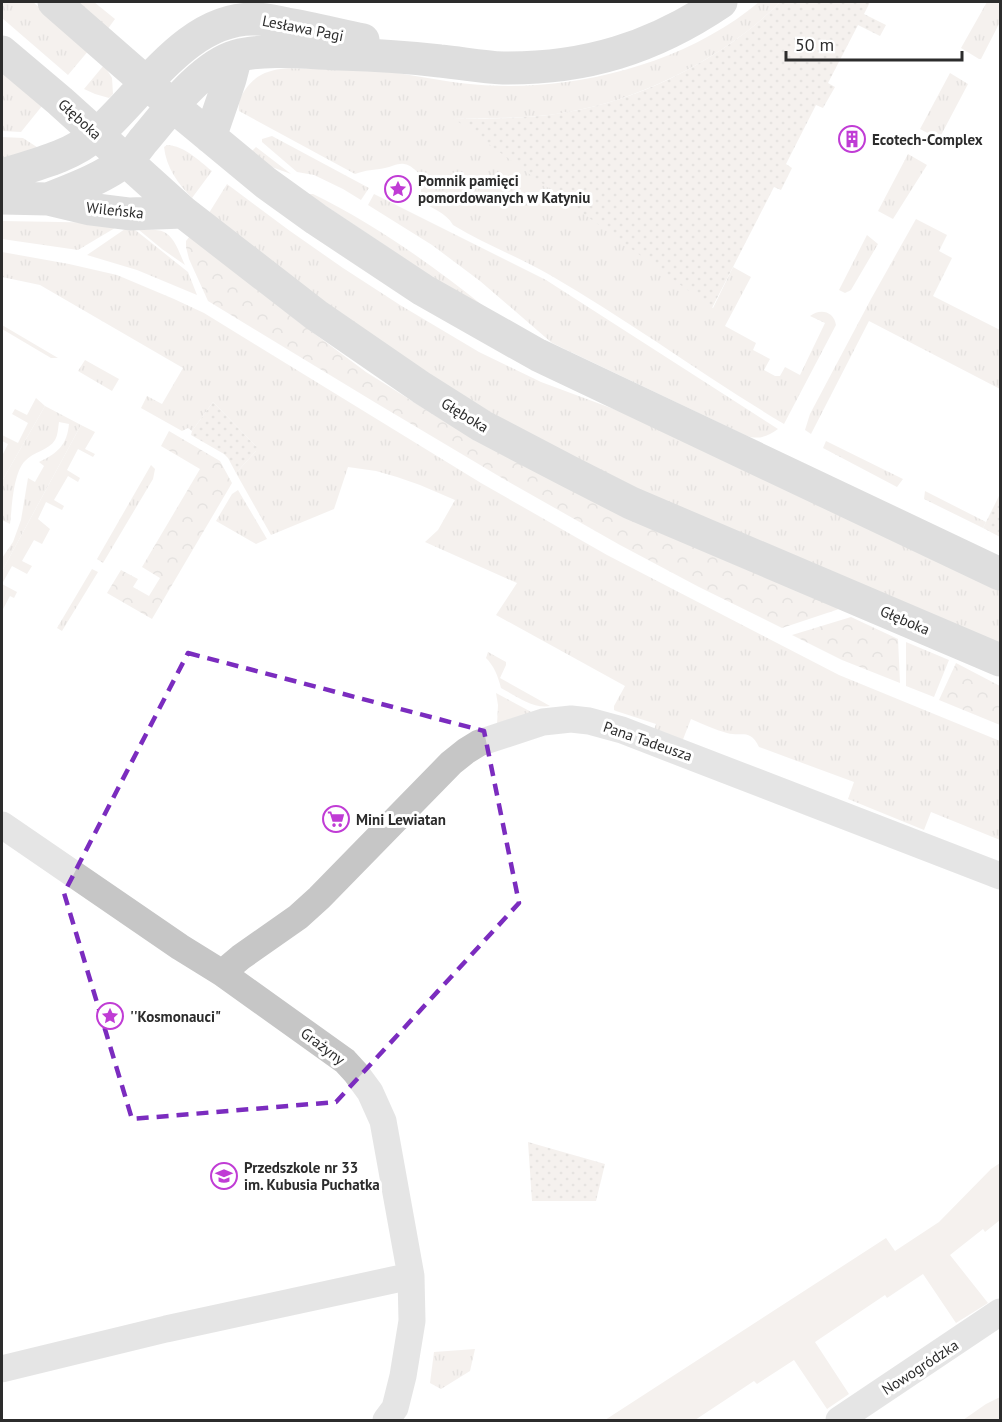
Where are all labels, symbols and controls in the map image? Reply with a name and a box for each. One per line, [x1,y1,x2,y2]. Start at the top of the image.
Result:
street label: Lesława Pagi [261,11,345,45]
scale bar [786,24,962,62]
text: 50 m [795,33,834,56]
street label: Głęboka [54,95,106,143]
building icon: Ecotech-Complex [837,124,867,154]
place label: Ecotech-Complex [872,130,983,149]
place label: Pomnik pamięci pomordowanych w Katyniu [418,171,590,207]
place icon: Pomnik pamięci pomordowanych w Katyniu [383,174,413,204]
street label: Wileńska [85,198,145,222]
street label: Głęboka [438,393,492,437]
street label: Głęboka [877,601,933,639]
street label: Pana Tadeusza [601,717,695,765]
supermarket icon: Mini Lewiatan [321,804,351,834]
place label: Mini Lewiatan [356,810,446,829]
place icon: ''Kosmonauci" [95,1001,125,1031]
place label: ''Kosmonauci" [130,1007,221,1026]
street label: Grażyny [297,1023,349,1069]
place label: Przedszkole nr 33 im. Kubusia Puchatka [244,1158,380,1194]
school or university icon: Przedszkole nr 33 im. Kubusia Puchatka [209,1161,239,1191]
street label: Nowogródzka [878,1335,962,1399]

